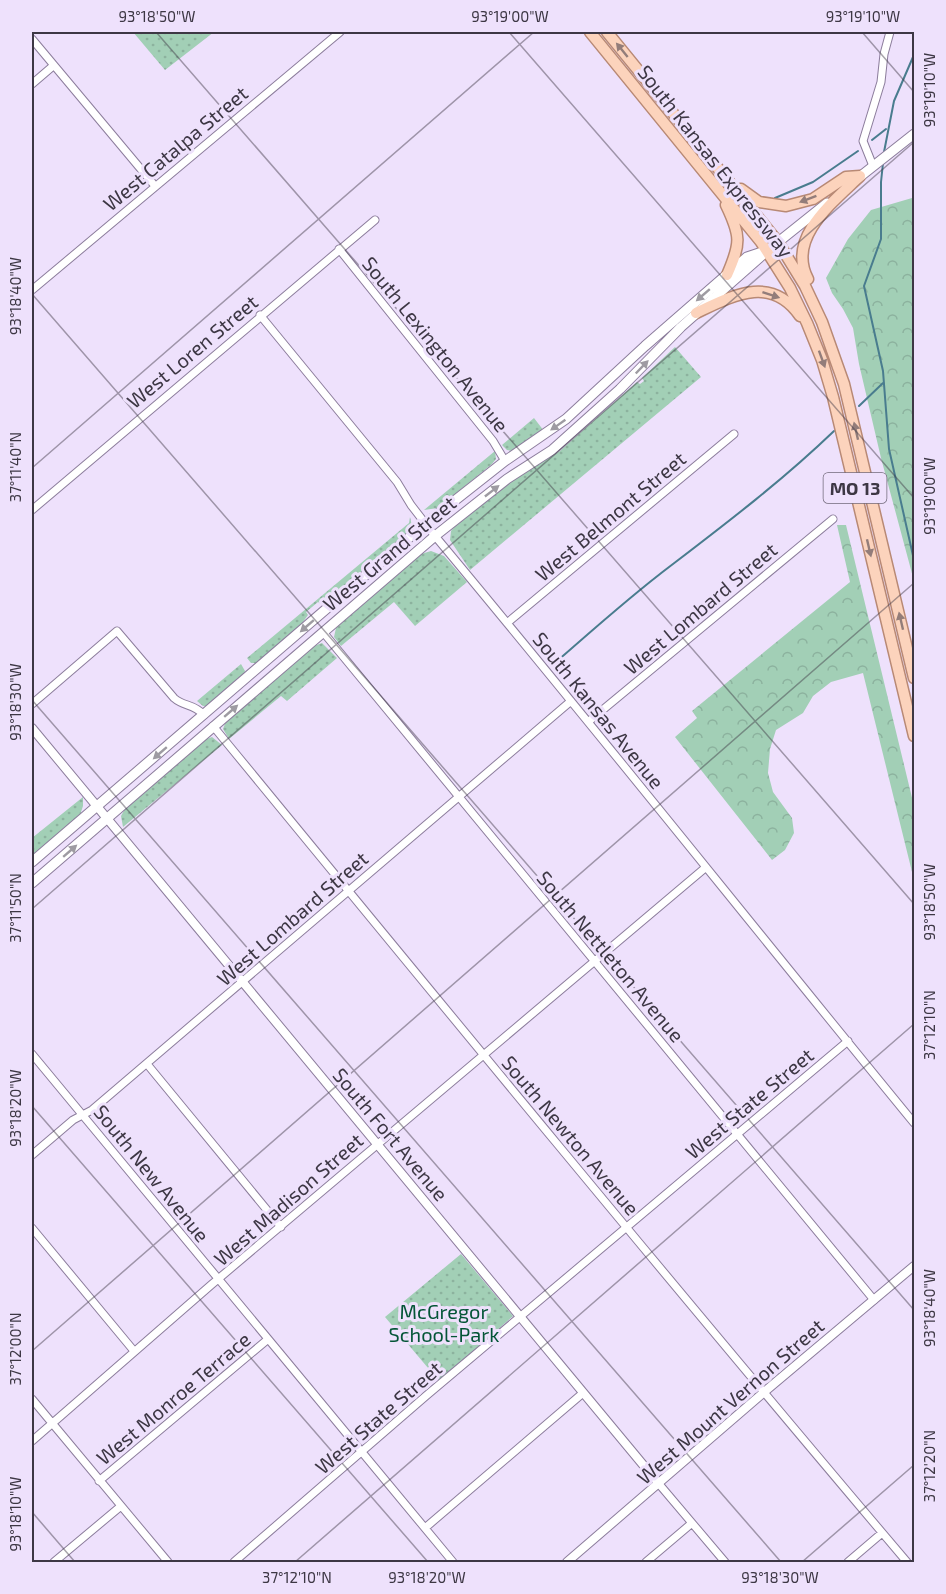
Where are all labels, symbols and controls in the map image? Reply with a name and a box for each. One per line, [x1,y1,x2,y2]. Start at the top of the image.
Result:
text: 93°18'50"W [118,7,196,25]
text: 93°19'00"W [471,7,549,25]
text: 93°19'10"W [826,7,900,25]
one-way arrow [616,42,629,58]
text: 93°19'10"W [920,53,938,127]
street label: South Kansas Expressway [633,60,799,262]
street label: West Catalpa Street [98,80,252,215]
one-way arrow [799,194,817,204]
street label: South Lexington Avenue [358,252,514,436]
text: 93°18'40"W [6,257,24,335]
one-way arrow [696,288,711,301]
street label: West Loren Street [122,289,263,413]
one-way arrow [762,291,780,300]
one-way arrow [817,350,827,368]
one-way arrow [634,361,648,375]
one-way arrow [550,419,566,431]
one-way arrow [850,422,860,440]
text: 37°11'40"N [6,432,24,502]
street label: West Belmont Street [530,446,690,586]
text: 93°19'00"W [920,457,938,535]
road number: MO 13 [824,473,886,503]
one-way arrow [484,485,500,498]
street label: West Grand Street [318,490,461,616]
street label: West Lombard Street [619,537,782,679]
one-way arrow [865,539,875,557]
one-way arrow [895,611,905,630]
one-way arrow [299,619,315,632]
street label: South Kansas Avenue [529,627,669,793]
text: 93°18'30"W [6,663,24,741]
one-way arrow [223,705,239,718]
one-way arrow [152,746,167,760]
one-way arrow [62,844,77,858]
street label: West Lombard Street [212,846,373,990]
text: 93°18'50"W [920,863,938,941]
street label: South Nettleton Avenue [532,866,690,1046]
text: 37°11'50"N [6,873,24,943]
text: 37°12'10"N [920,990,938,1060]
street label: West State Street [680,1042,818,1164]
street label: South Newton Avenue [497,1050,645,1220]
street label: South Fort Avenue [328,1063,454,1205]
text: 93°18'20"W [6,1069,24,1147]
street label: South New Avenue [89,1100,215,1246]
street label: West Madison Street [209,1127,368,1270]
text: 93°18'40"W [920,1269,938,1347]
park label: McGregor School-Park [389,1299,499,1346]
text: 37°12'00"N [6,1313,24,1385]
street label: West Mount Vernon Street [632,1313,829,1489]
street label: West Monroe Terrace [91,1327,255,1469]
street label: West State Street [310,1355,446,1478]
text: 37°12'20"N [920,1430,938,1502]
text: 93°18'10"W [6,1476,24,1552]
text: 37°12'10"N [262,1568,332,1586]
text: 93°18'20"W [388,1568,466,1586]
text: 93°18'30"W [741,1568,819,1586]

